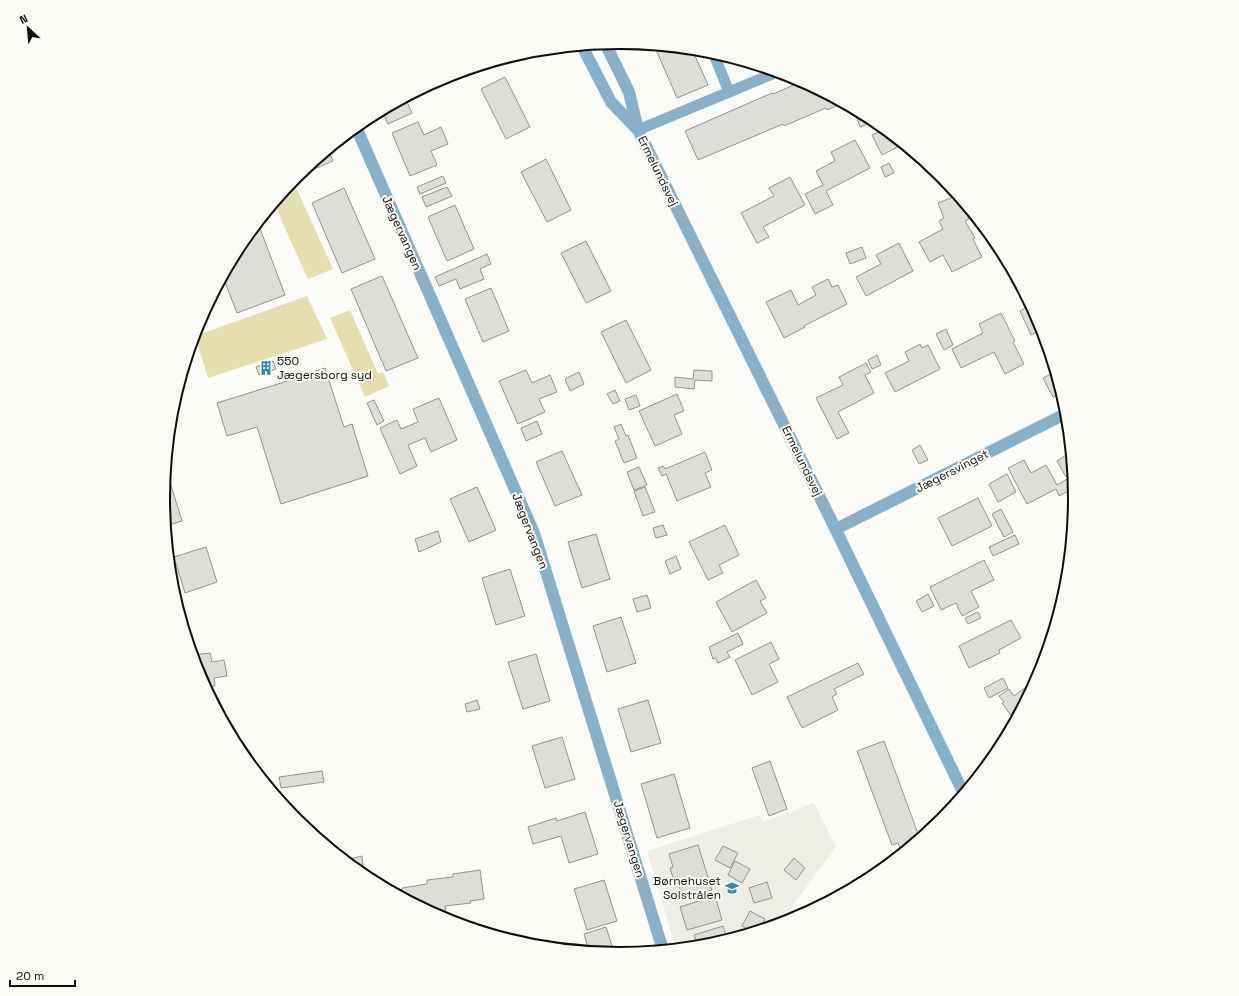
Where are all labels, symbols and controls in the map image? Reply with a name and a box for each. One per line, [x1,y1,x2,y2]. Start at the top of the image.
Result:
north arrow [8,8,48,48]
text: N [17,11,30,27]
street label: Ermelundsvej [634,133,682,209]
street label: Jægervangen [378,193,426,273]
place label: 550 Jægersborg syd [277,353,372,383]
building icon: 550 Jægersborg syd [258,360,274,376]
street label: Ermelundsvej [778,423,826,499]
street label: Jægersvinget [913,446,991,496]
street label: Jægervangen [508,491,552,571]
street label: Jægervangen [610,798,648,880]
place label: Børnehuset Solstrålen [653,873,721,903]
school or university icon: Børnehuset Solstrålen [724,880,740,896]
scale bar [10,962,75,988]
text: 20 m [16,968,44,984]

